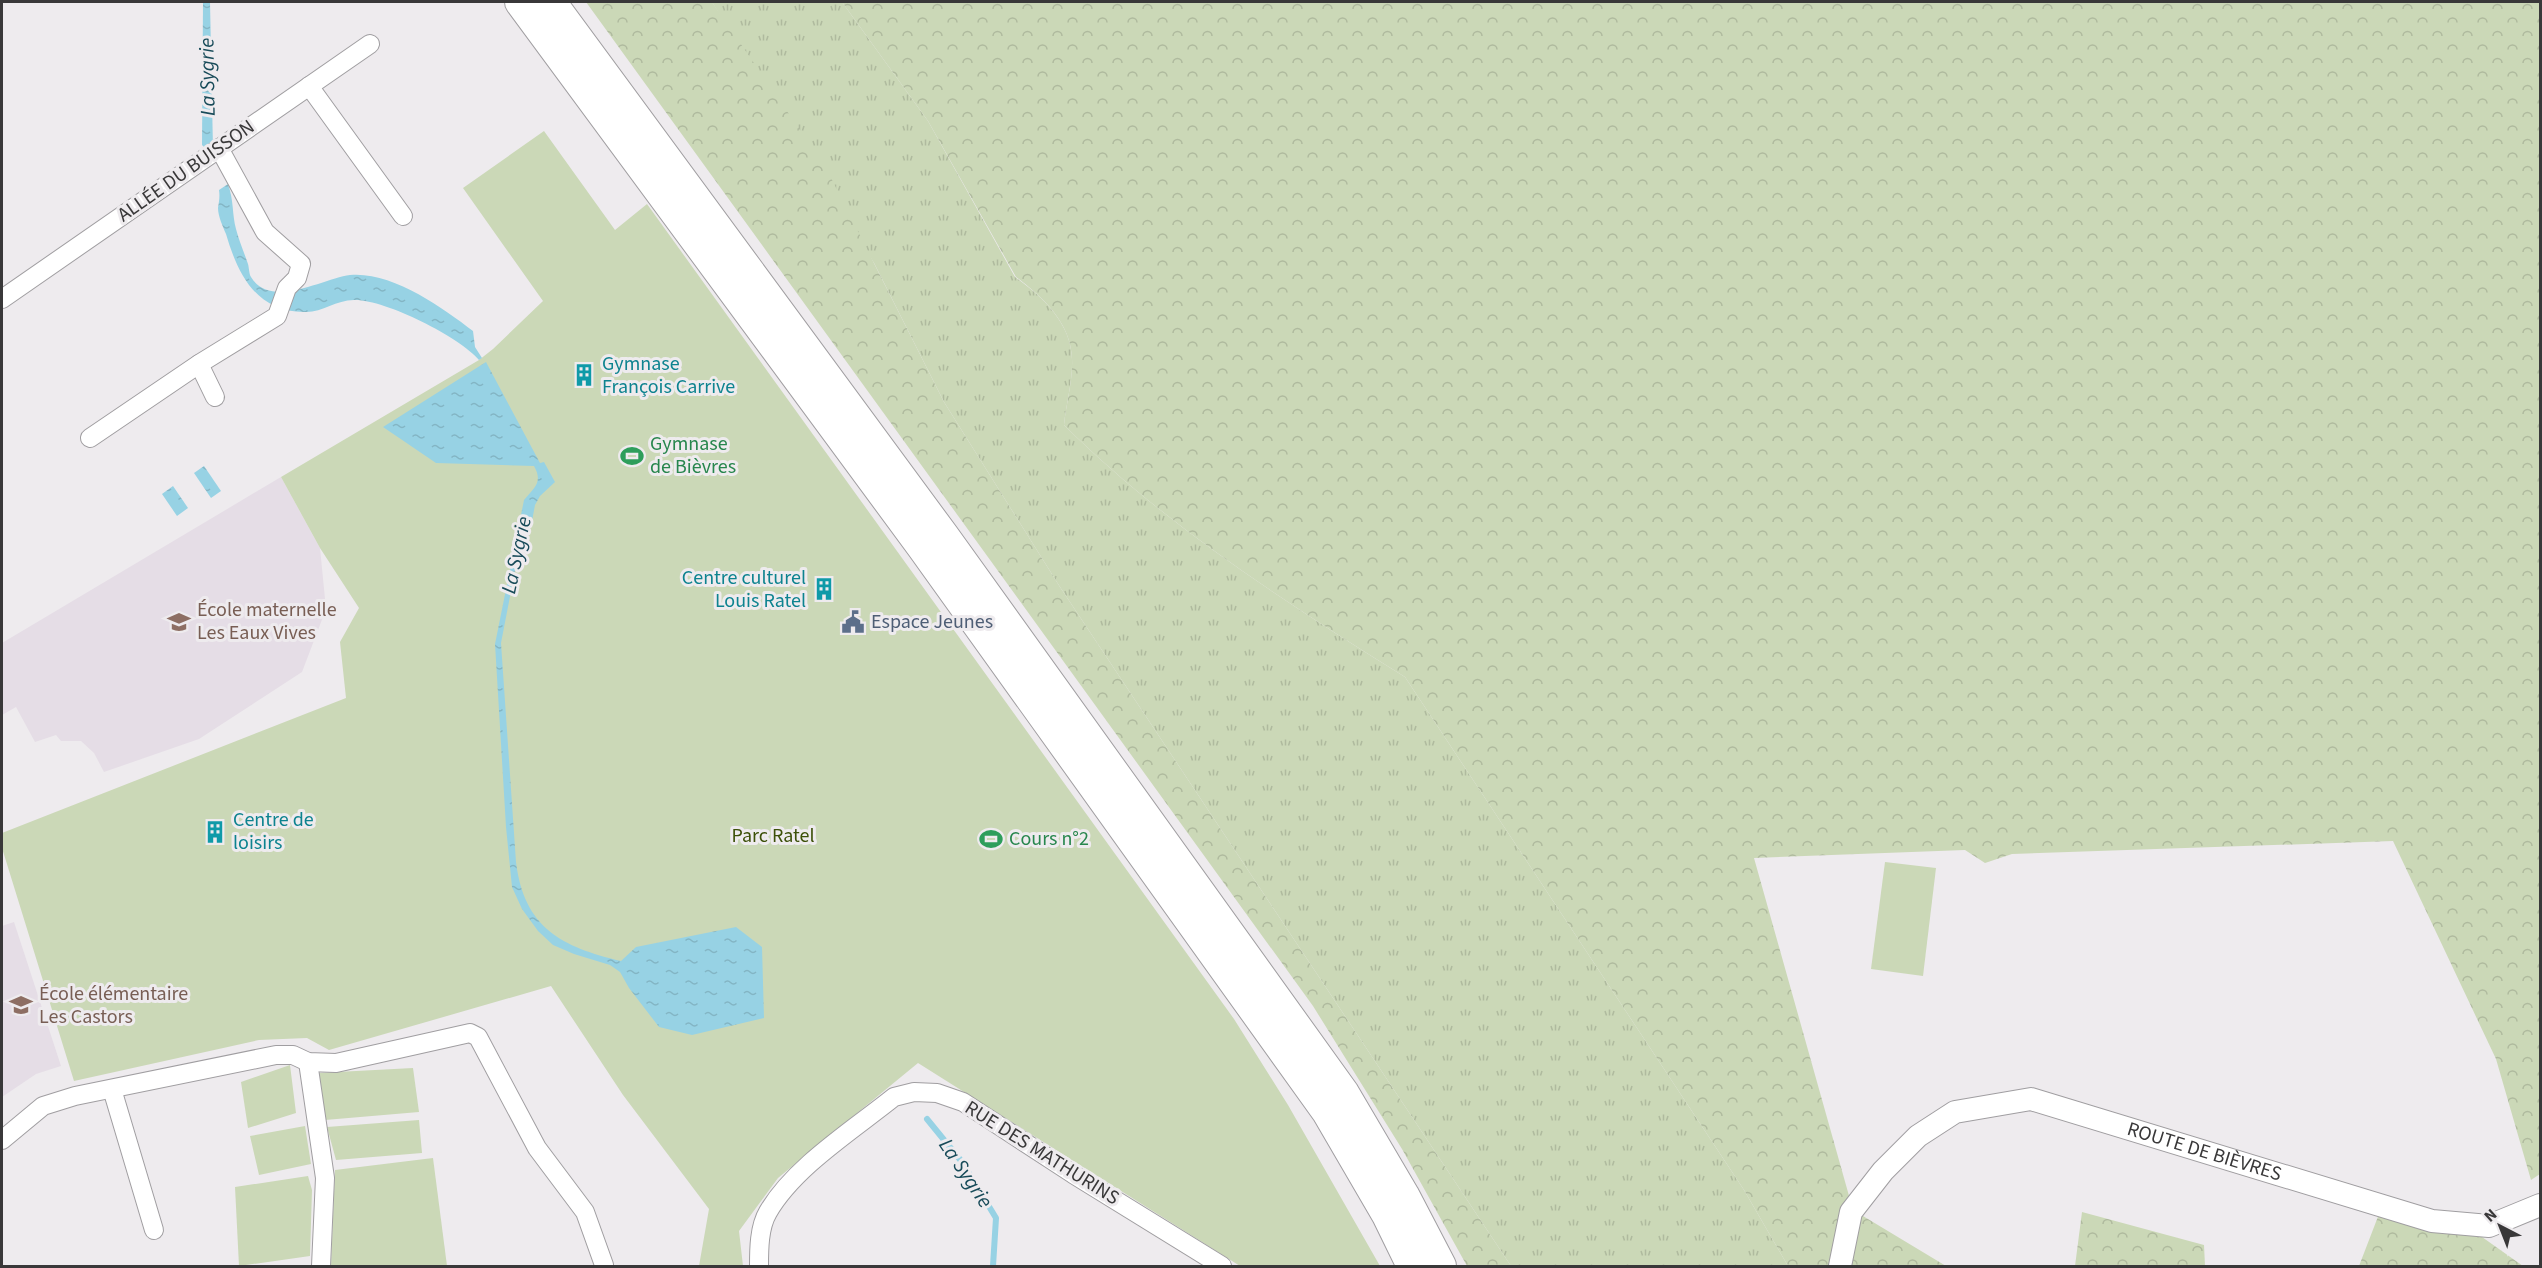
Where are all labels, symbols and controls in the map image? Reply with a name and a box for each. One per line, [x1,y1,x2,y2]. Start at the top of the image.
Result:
water label: La Sygrie [191,38,223,116]
street label: ALLÉE DU BUISSON [112,113,260,229]
place label: Gymnase François Carrive [602,350,735,401]
building icon: Gymnase François Carrive [571,362,597,388]
place label: Gymnase de Bièvres [650,430,736,481]
sports icon: Gymnase de Bièvres [619,443,645,469]
water label: La Sygrie [493,514,539,596]
place label: Centre culturel Louis Ratel [682,564,806,615]
building icon: Centre culturel Louis Ratel [811,576,837,602]
place label: École maternelle Les Eaux Vives [197,596,337,647]
place label: Espace Jeunes [871,608,993,636]
school or university icon: École maternelle Les Eaux Vives [166,609,192,635]
public building icon: Espace Jeunes [840,609,866,635]
place label: Centre de loisirs [233,806,314,857]
building icon: Centre de loisirs [202,819,228,845]
park label: Parc Ratel [731,822,815,850]
place label: Cours n°2 [1009,825,1089,853]
sports icon: Cours n°2 [978,826,1004,852]
place label: École élémentaire Les Castors [39,980,188,1031]
school or university icon: École élémentaire Les Castors [8,992,34,1018]
street label: RUE DES MATHURINS [959,1094,1125,1212]
street label: ROUTE DE BIÈVRES [2124,1115,2285,1188]
water label: La Sygrie [932,1132,1000,1214]
north arrow [2470,1196,2530,1256]
text: N [2479,1204,2502,1227]

